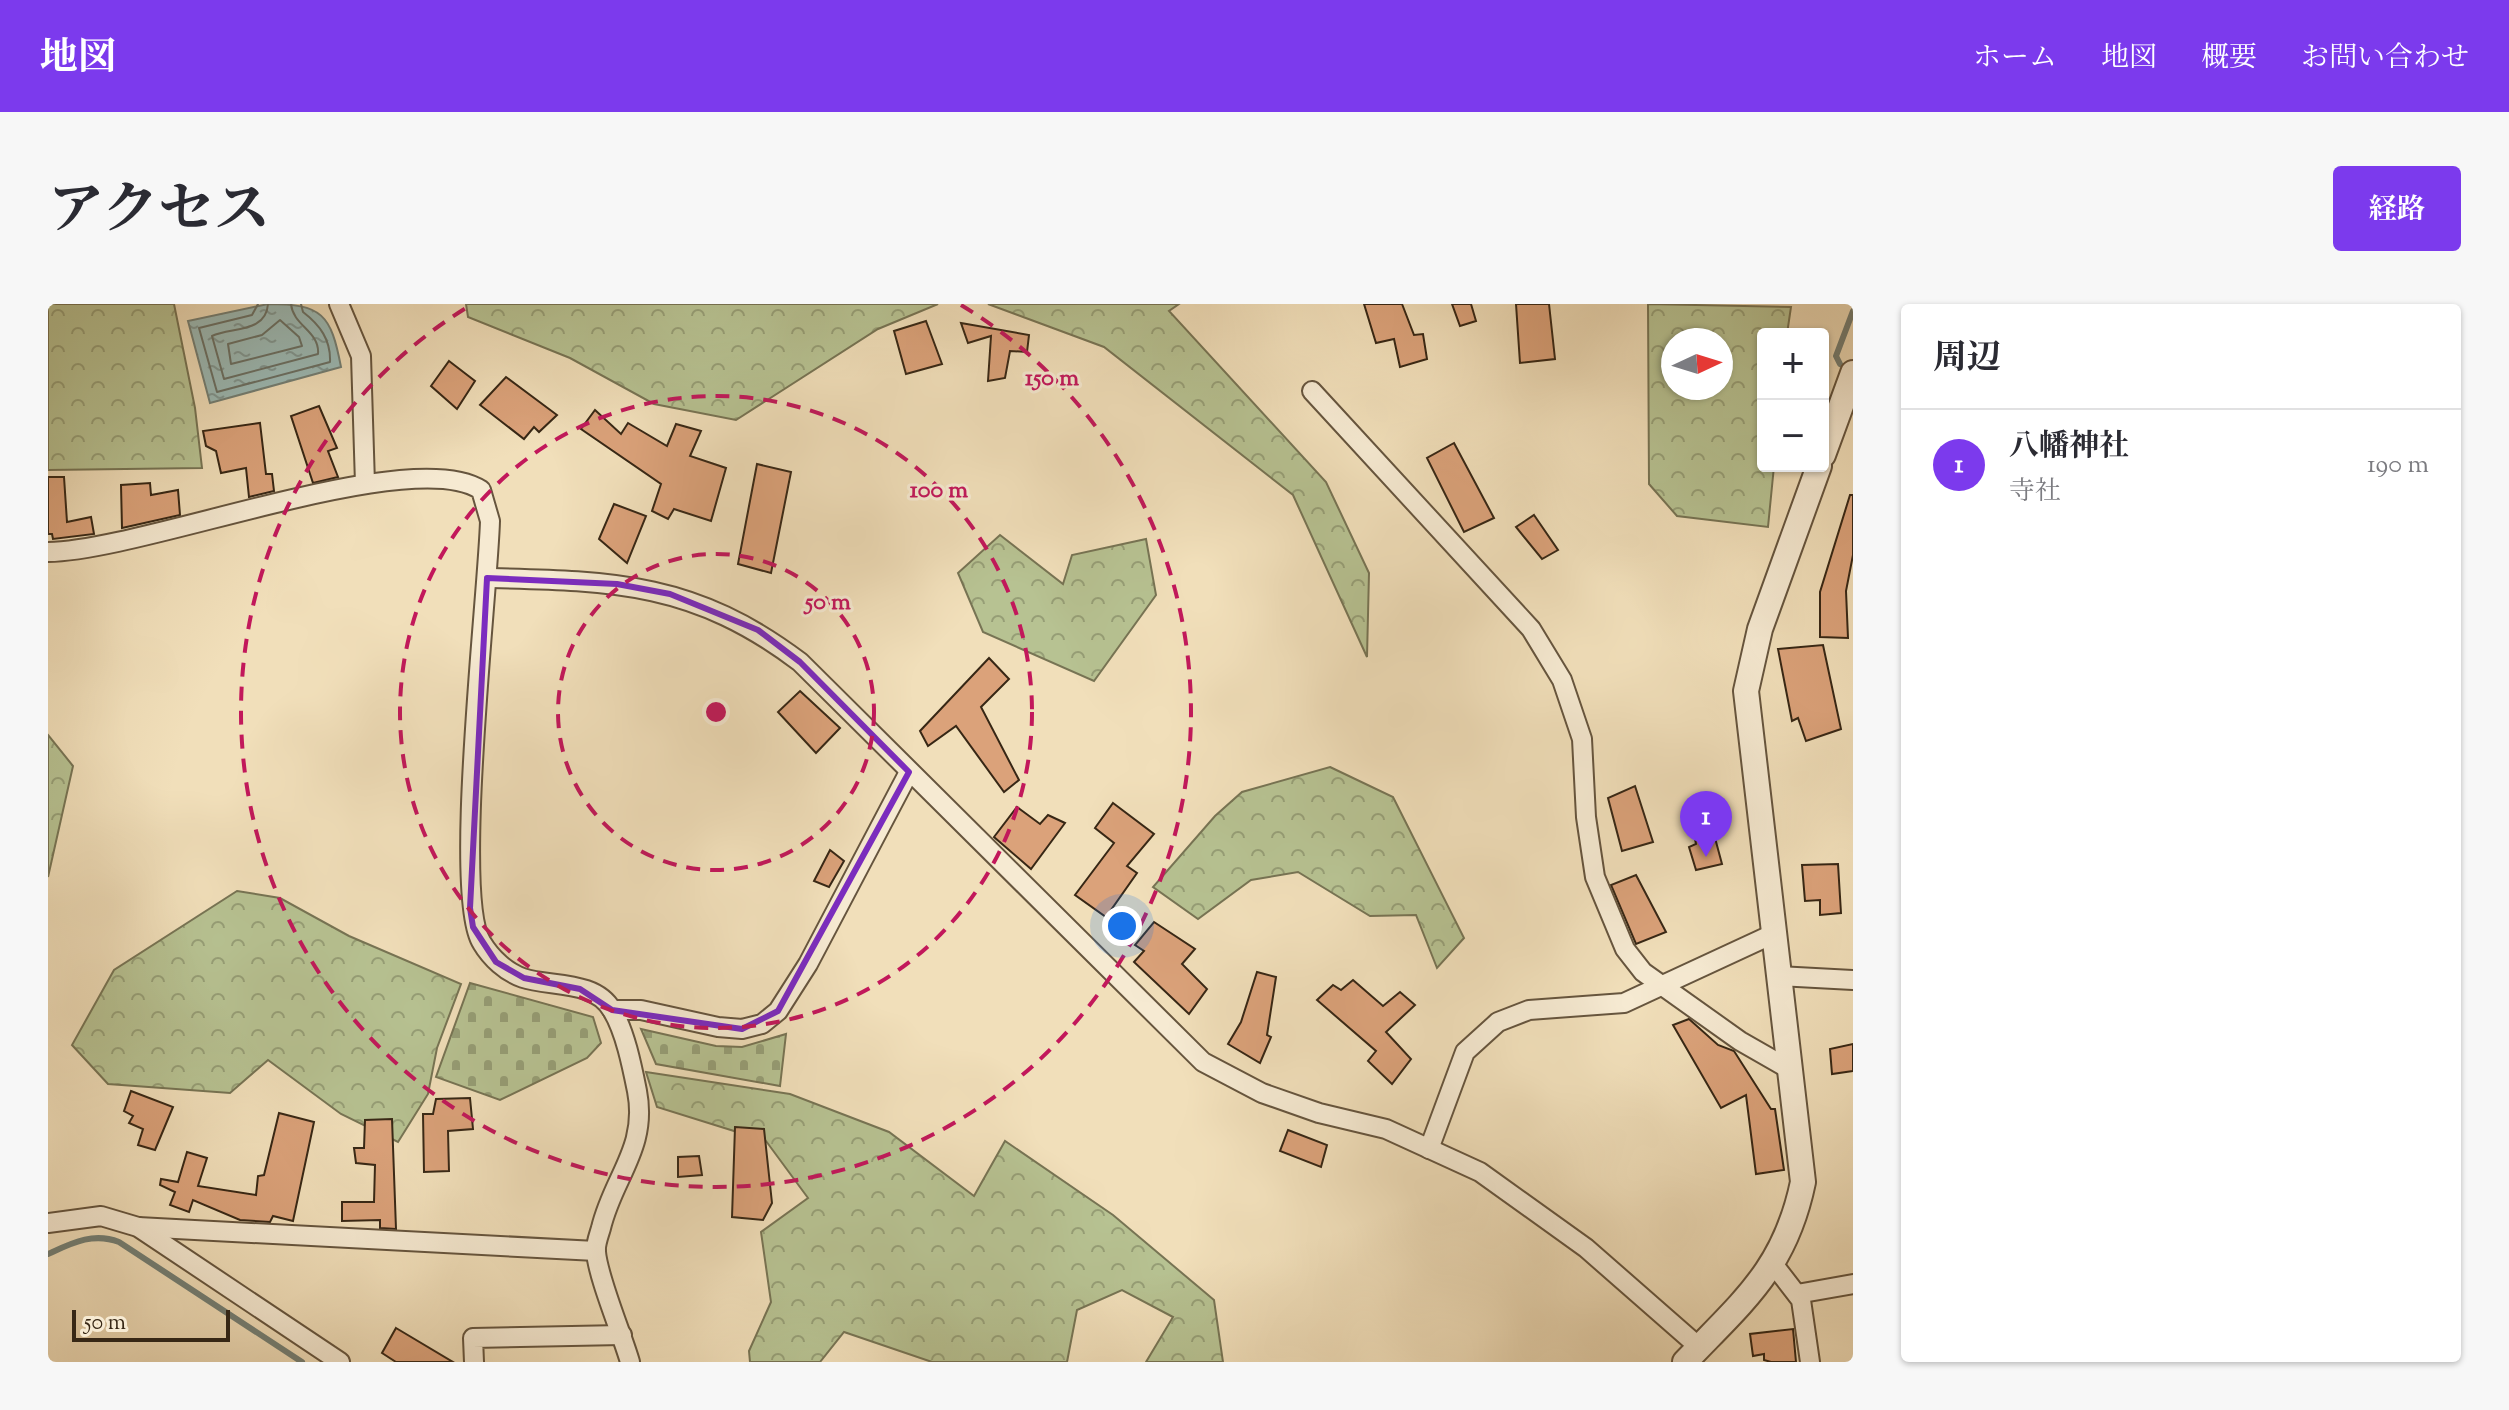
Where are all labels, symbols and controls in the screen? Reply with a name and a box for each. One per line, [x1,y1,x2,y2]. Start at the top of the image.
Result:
text: 地図 [40,33,116,87]
text: ホーム [1973,39,2057,79]
text: 地図 [2101,39,2157,79]
text: 概要 [2201,39,2257,79]
text: お問い合わせ [2301,39,2469,79]
button: 経路 [2333,166,2461,251]
text: アクセス [48,173,270,254]
north arrow [1661,328,1733,400]
map controls [1757,328,1829,472]
button: + [1757,328,1829,400]
text: 周辺 [1933,335,2001,384]
text: 150 m [1025,362,1079,396]
button: − [1757,400,1829,472]
text: 八幡神社 [2009,426,2129,469]
text: 1 [1955,447,1963,484]
text: 190 m [2367,447,2429,484]
text: 100 m [910,474,968,508]
text: 寺社 [2009,474,2061,511]
text: 50 m [803,586,851,620]
centre of rings [702,698,730,726]
pin: 1 [1680,791,1732,857]
your location [1102,906,1142,946]
scale bar [72,1306,230,1342]
text: 50 m [84,1308,126,1340]

